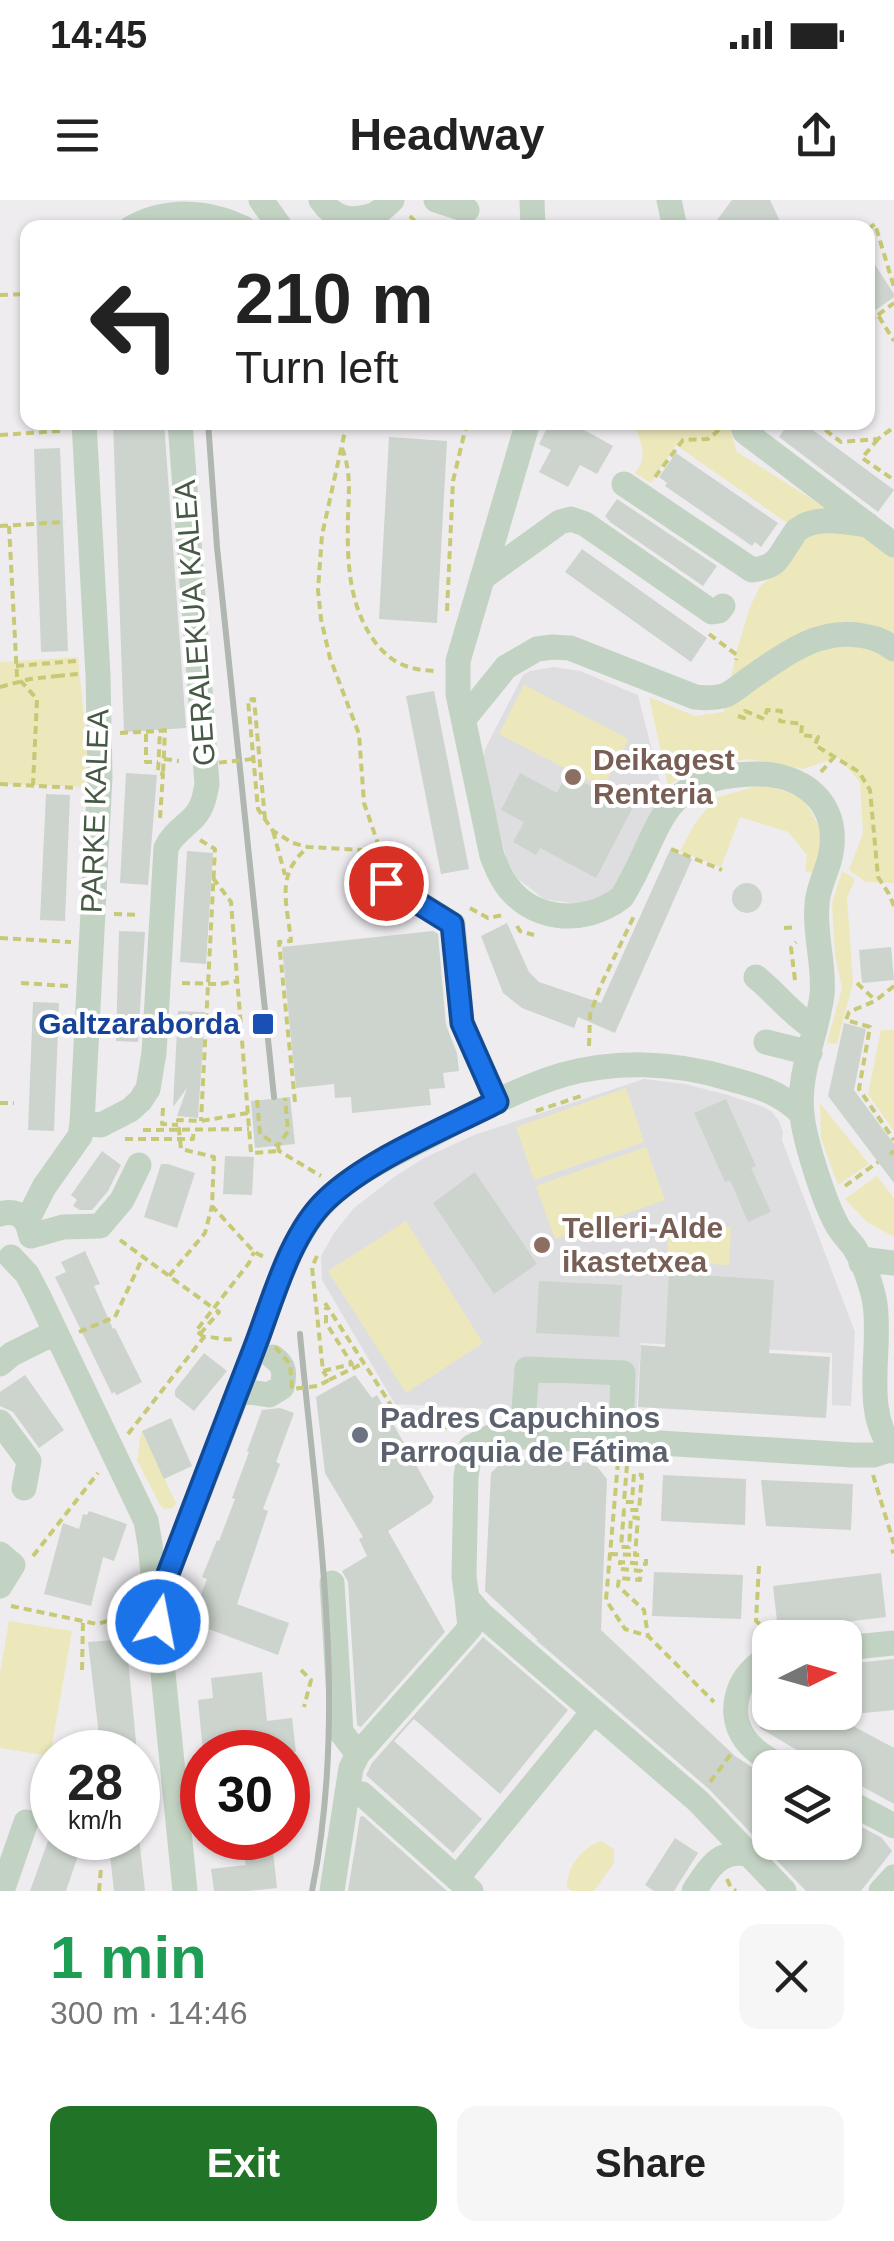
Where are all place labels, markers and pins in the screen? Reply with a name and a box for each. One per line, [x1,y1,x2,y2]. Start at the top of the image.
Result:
place label: Deikagest Renteria [593,743,735,810]
marker: Deikagest Renteria [562,766,584,788]
pin [344,841,429,926]
place label: Galtzaraborda [38,1007,240,1040]
marker: Galtzaraborda [250,1011,276,1037]
place label: Telleri-Alde ikastetxea [562,1211,723,1278]
marker: Telleri-Alde ikastetxea [531,1234,553,1256]
place label: Padres Capuchinos Parroquia de Fátima [380,1401,669,1468]
marker: Padres Capuchinos Parroquia de Fátima [349,1424,371,1446]

